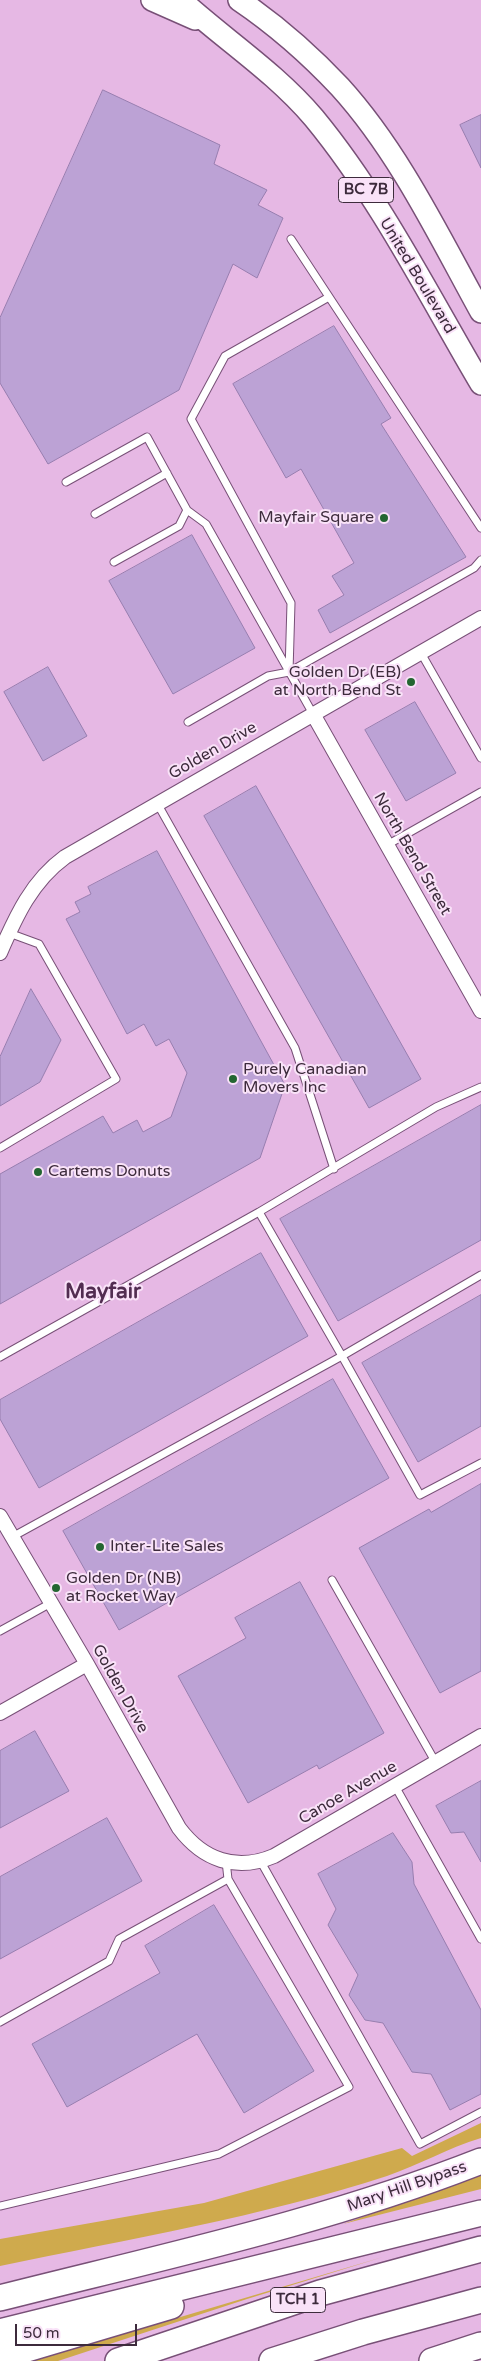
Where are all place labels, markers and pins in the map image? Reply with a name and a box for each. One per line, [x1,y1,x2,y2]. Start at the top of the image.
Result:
place label: Mayfair Square [258,508,374,528]
marker: Mayfair Square [378,512,390,524]
place label: Golden Dr (EB) at North Bend St [274,663,401,701]
marker: Golden Dr (EB) at North Bend St [405,676,417,688]
place label: Purely Canadian Movers Inc [243,1060,367,1098]
marker: Purely Canadian Movers Inc [227,1073,239,1085]
place label: Cartems Donuts [48,1162,170,1182]
marker: Cartems Donuts [32,1166,44,1178]
place label: Inter-Lite Sales [110,1537,224,1557]
marker: Inter-Lite Sales [94,1541,106,1553]
place label: Golden Dr (NB) at Rocket Way [66,1569,181,1607]
marker: Golden Dr (NB) at Rocket Way [50,1582,62,1594]

